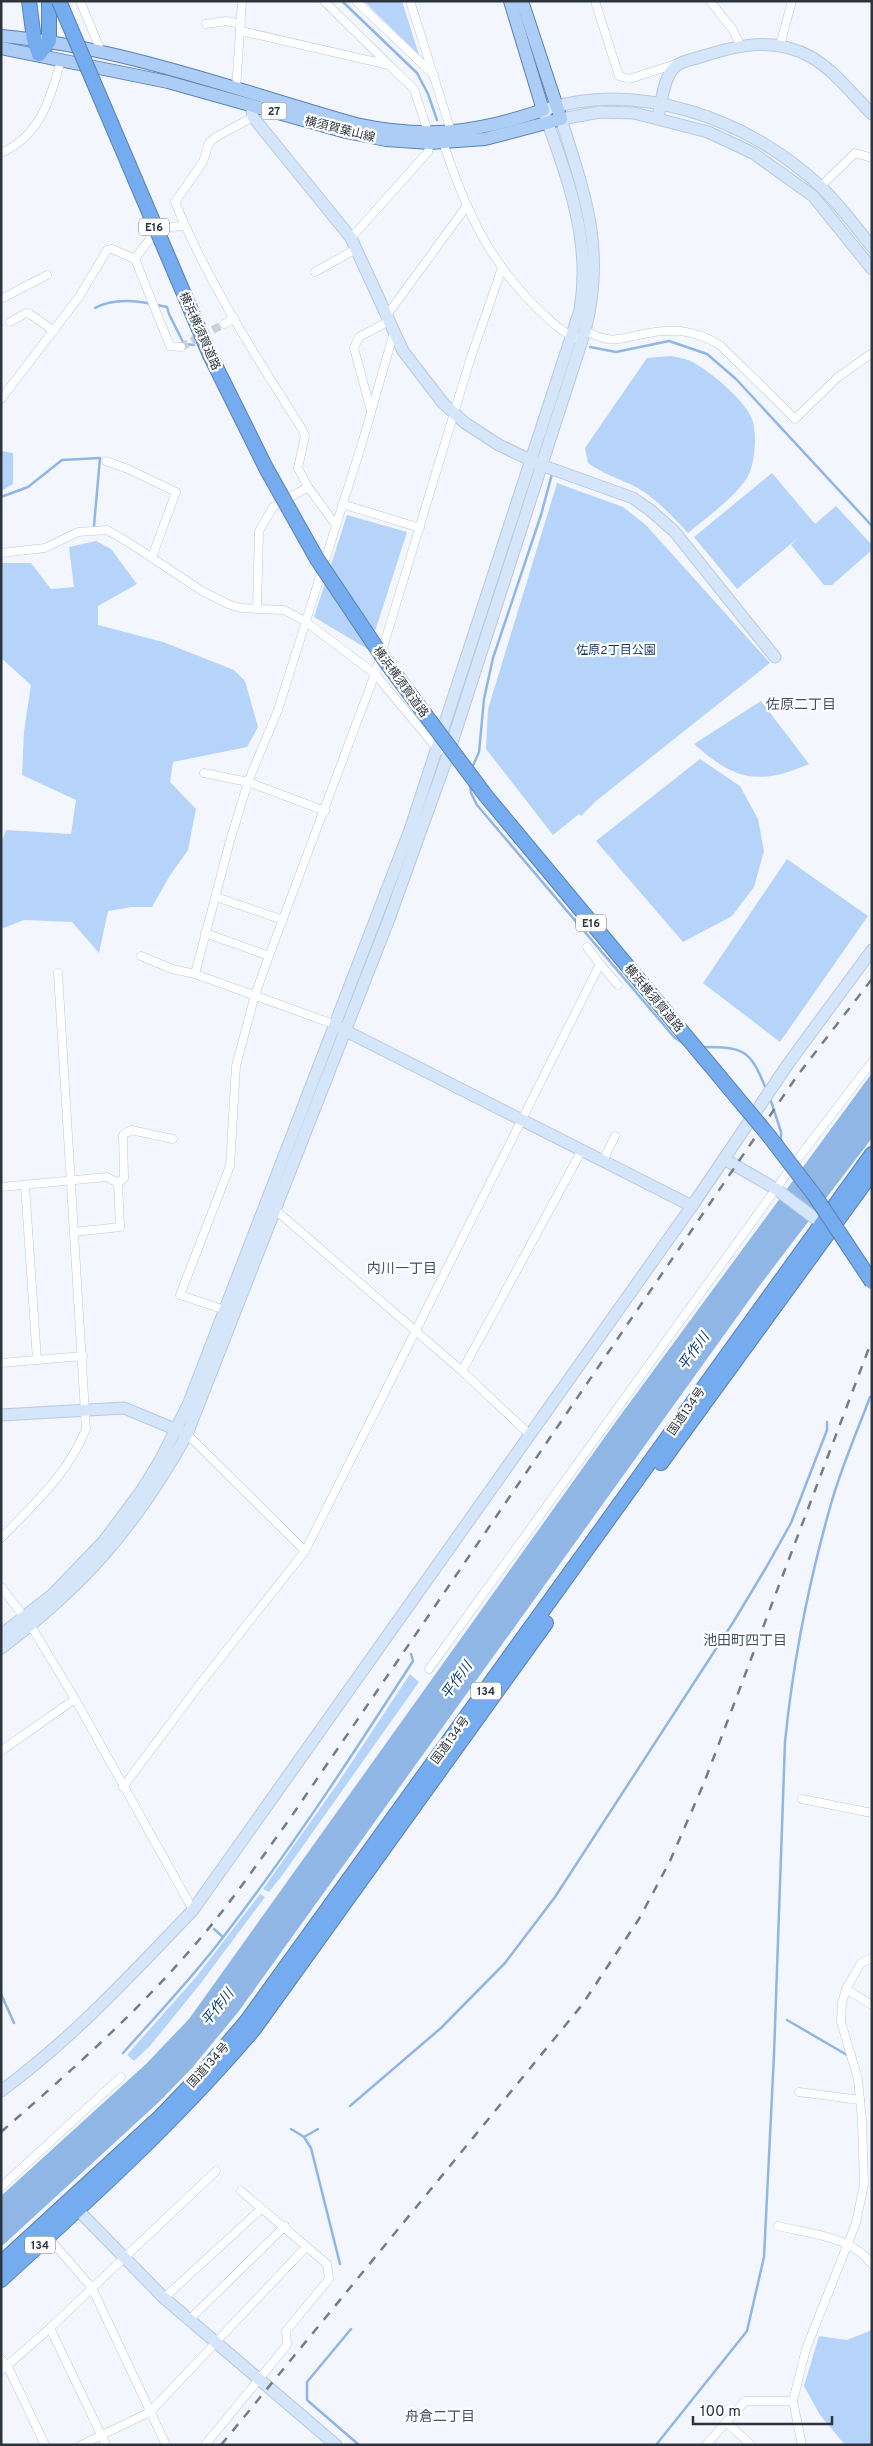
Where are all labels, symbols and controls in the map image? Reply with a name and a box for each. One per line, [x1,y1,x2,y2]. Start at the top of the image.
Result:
road number: 27 [262,102,286,120]
street label: 横須賀葉山線 [303,113,377,146]
road number: E16 [139,218,169,236]
street label: 横浜横須賀道路 [175,290,223,373]
park label: 佐原2丁目公園 [576,643,656,659]
street label: 横浜横須賀道路 [369,644,431,721]
district label: 佐原二丁目 [766,697,836,714]
road number: E16 [576,914,606,931]
street label: 横浜横須賀道路 [620,961,686,1036]
district label: 内川一丁目 [367,1261,437,1278]
water label: 平作川 [675,1328,715,1374]
street label: 国道134号 [664,1384,709,1439]
district label: 池田町四丁目 [703,1633,787,1650]
water label: 平作川 [438,1657,478,1703]
road number: 134 [471,1682,501,1700]
street label: 国道134号 [428,1714,473,1768]
water label: 平作川 [198,1985,239,2030]
street label: 国道134号 [184,2040,233,2092]
road number: 134 [25,2236,55,2254]
scale bar [693,2394,832,2426]
text: 100 m [700,2403,741,2422]
district label: 舟倉二丁目 [405,2409,475,2426]

